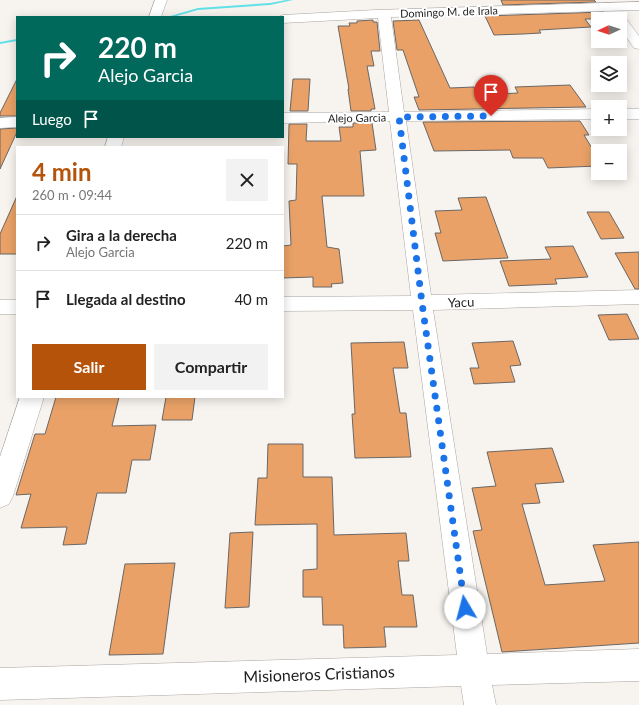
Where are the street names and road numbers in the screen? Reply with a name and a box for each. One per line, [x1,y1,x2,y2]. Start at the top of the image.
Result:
street label: Domingo M. de Irala [400,3,498,20]
street label: Alejo Garcia [328,110,386,125]
street label: Yacu [447,294,475,310]
street label: Misioneros Cristianos [243,661,395,686]

